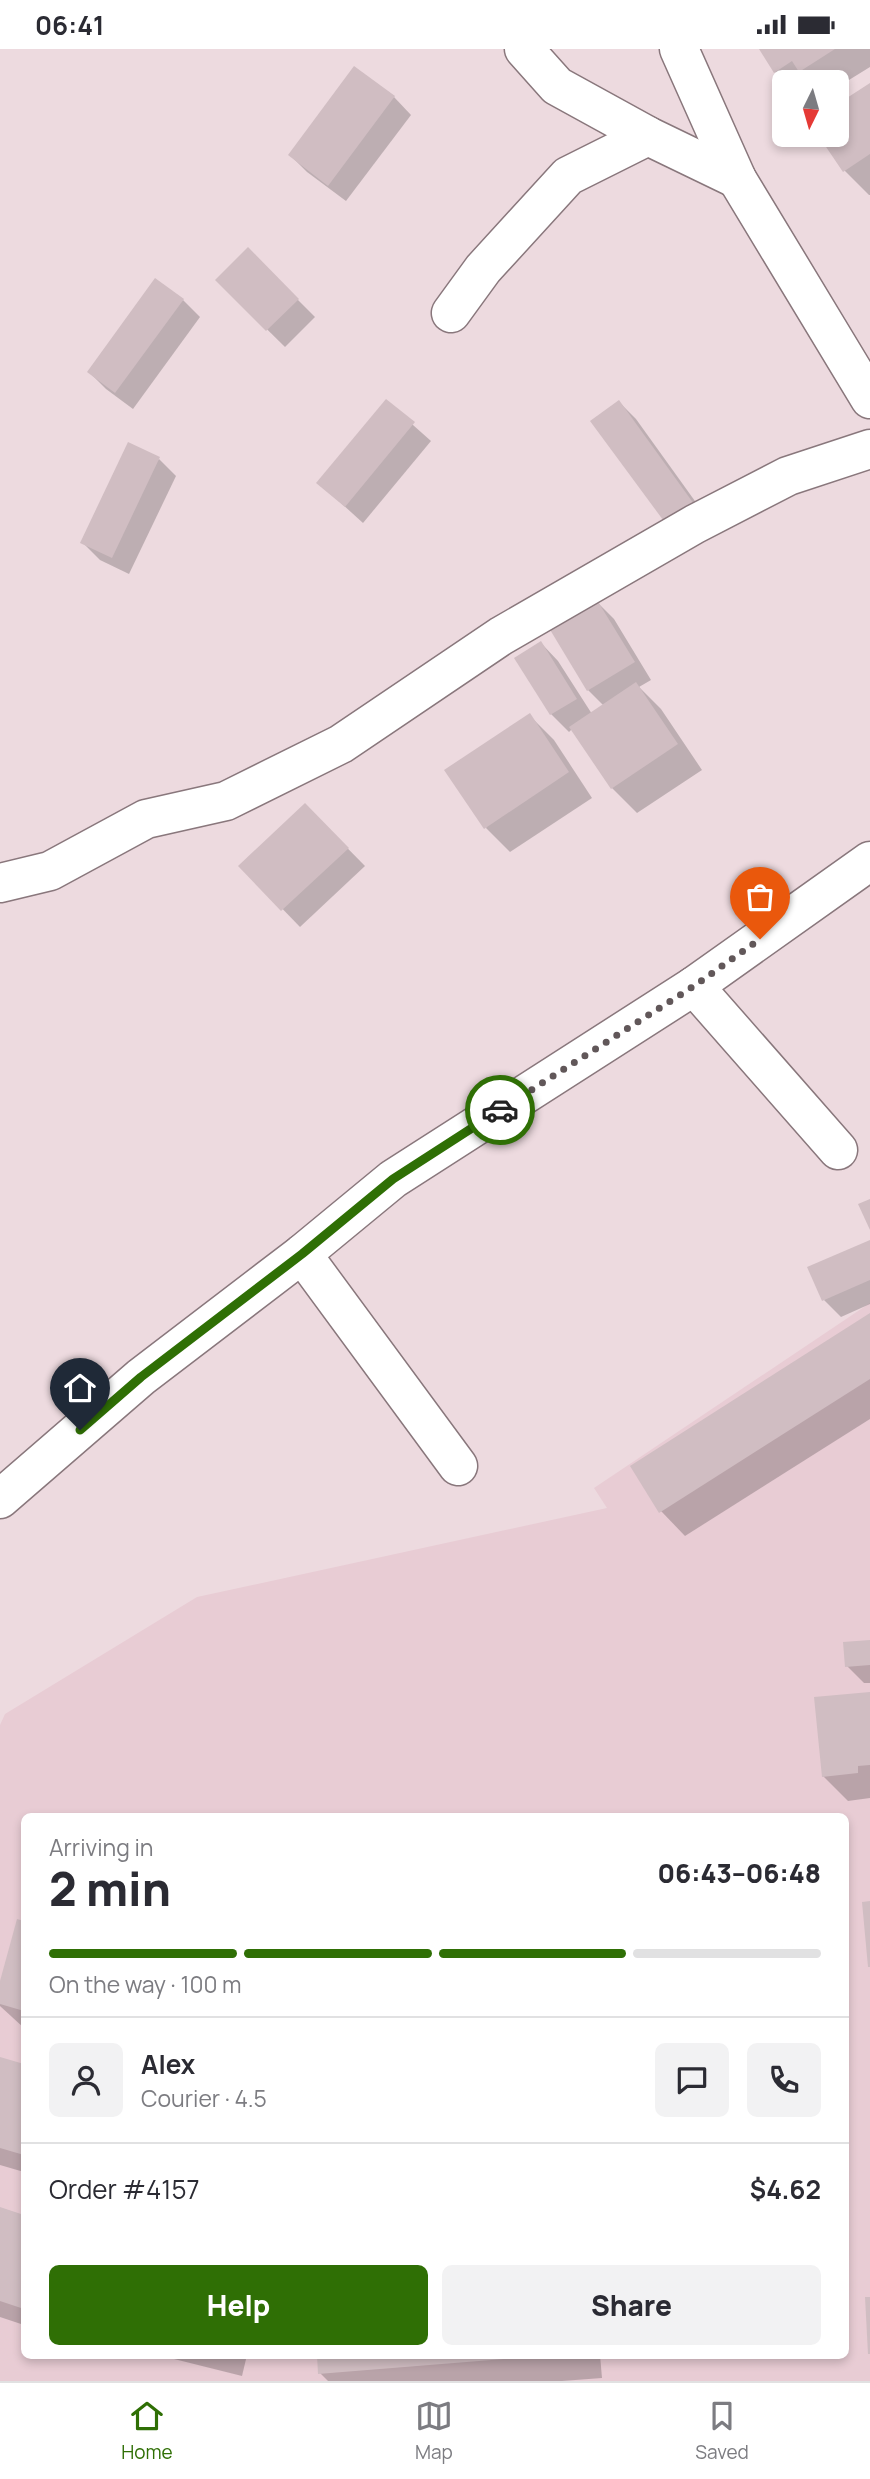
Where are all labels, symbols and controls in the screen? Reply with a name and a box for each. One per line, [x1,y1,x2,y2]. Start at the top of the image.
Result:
text: 06:41 [35,7,104,43]
north arrow [772,70,849,147]
map controls [772,70,849,147]
pin [730,867,790,939]
icon: bag [741,878,779,916]
courier [465,1075,535,1145]
icon: car [481,1091,519,1129]
pin [50,1358,110,1430]
icon: home [61,1369,99,1407]
text: Arriving in [49,1831,154,1863]
text: 06:43–06:48 [657,1855,821,1891]
text: 2 min [49,1857,171,1920]
text: On the way · 100 m [49,1968,242,2000]
button: person [49,2043,123,2117]
button: chat [655,2043,729,2117]
button: phone [747,2043,821,2117]
text: Alex [141,2046,195,2082]
text: Courier · 4.5 [141,2082,267,2114]
text: Order #4157 [49,2171,200,2207]
text: $4.62 [750,2171,821,2207]
button: Help [49,2265,428,2345]
button: Share [442,2265,821,2345]
tab: Home [121,2397,173,2465]
tab: Map [415,2397,453,2465]
tab: Saved [695,2397,749,2465]

